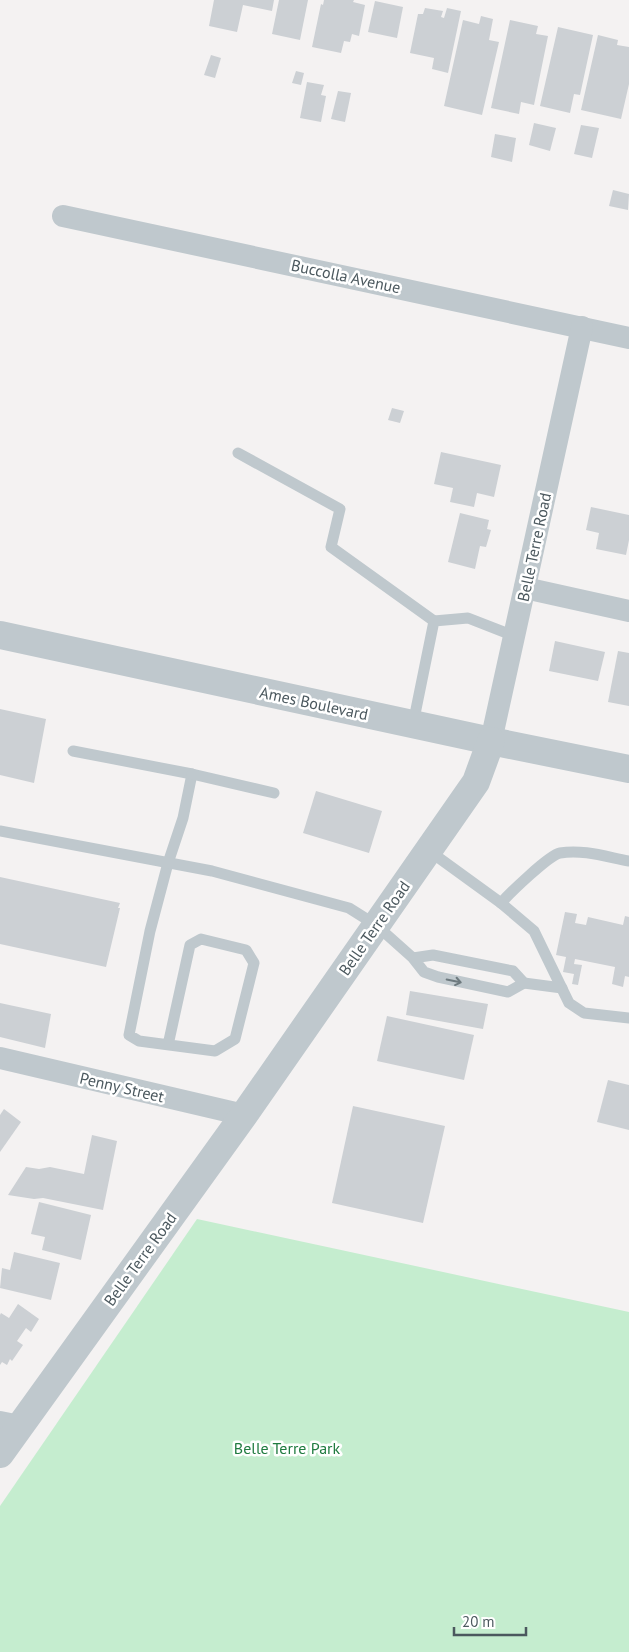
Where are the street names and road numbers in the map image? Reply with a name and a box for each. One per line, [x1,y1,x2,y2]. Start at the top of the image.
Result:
street label: Buccolla Avenue [290,255,402,297]
street label: Belle Terre Road [513,491,555,603]
street label: Ames Boulevard [258,682,370,724]
street label: Belle Terre Road [334,877,414,979]
street label: Penny Street [78,1068,167,1107]
street label: Belle Terre Road [99,1208,181,1310]

